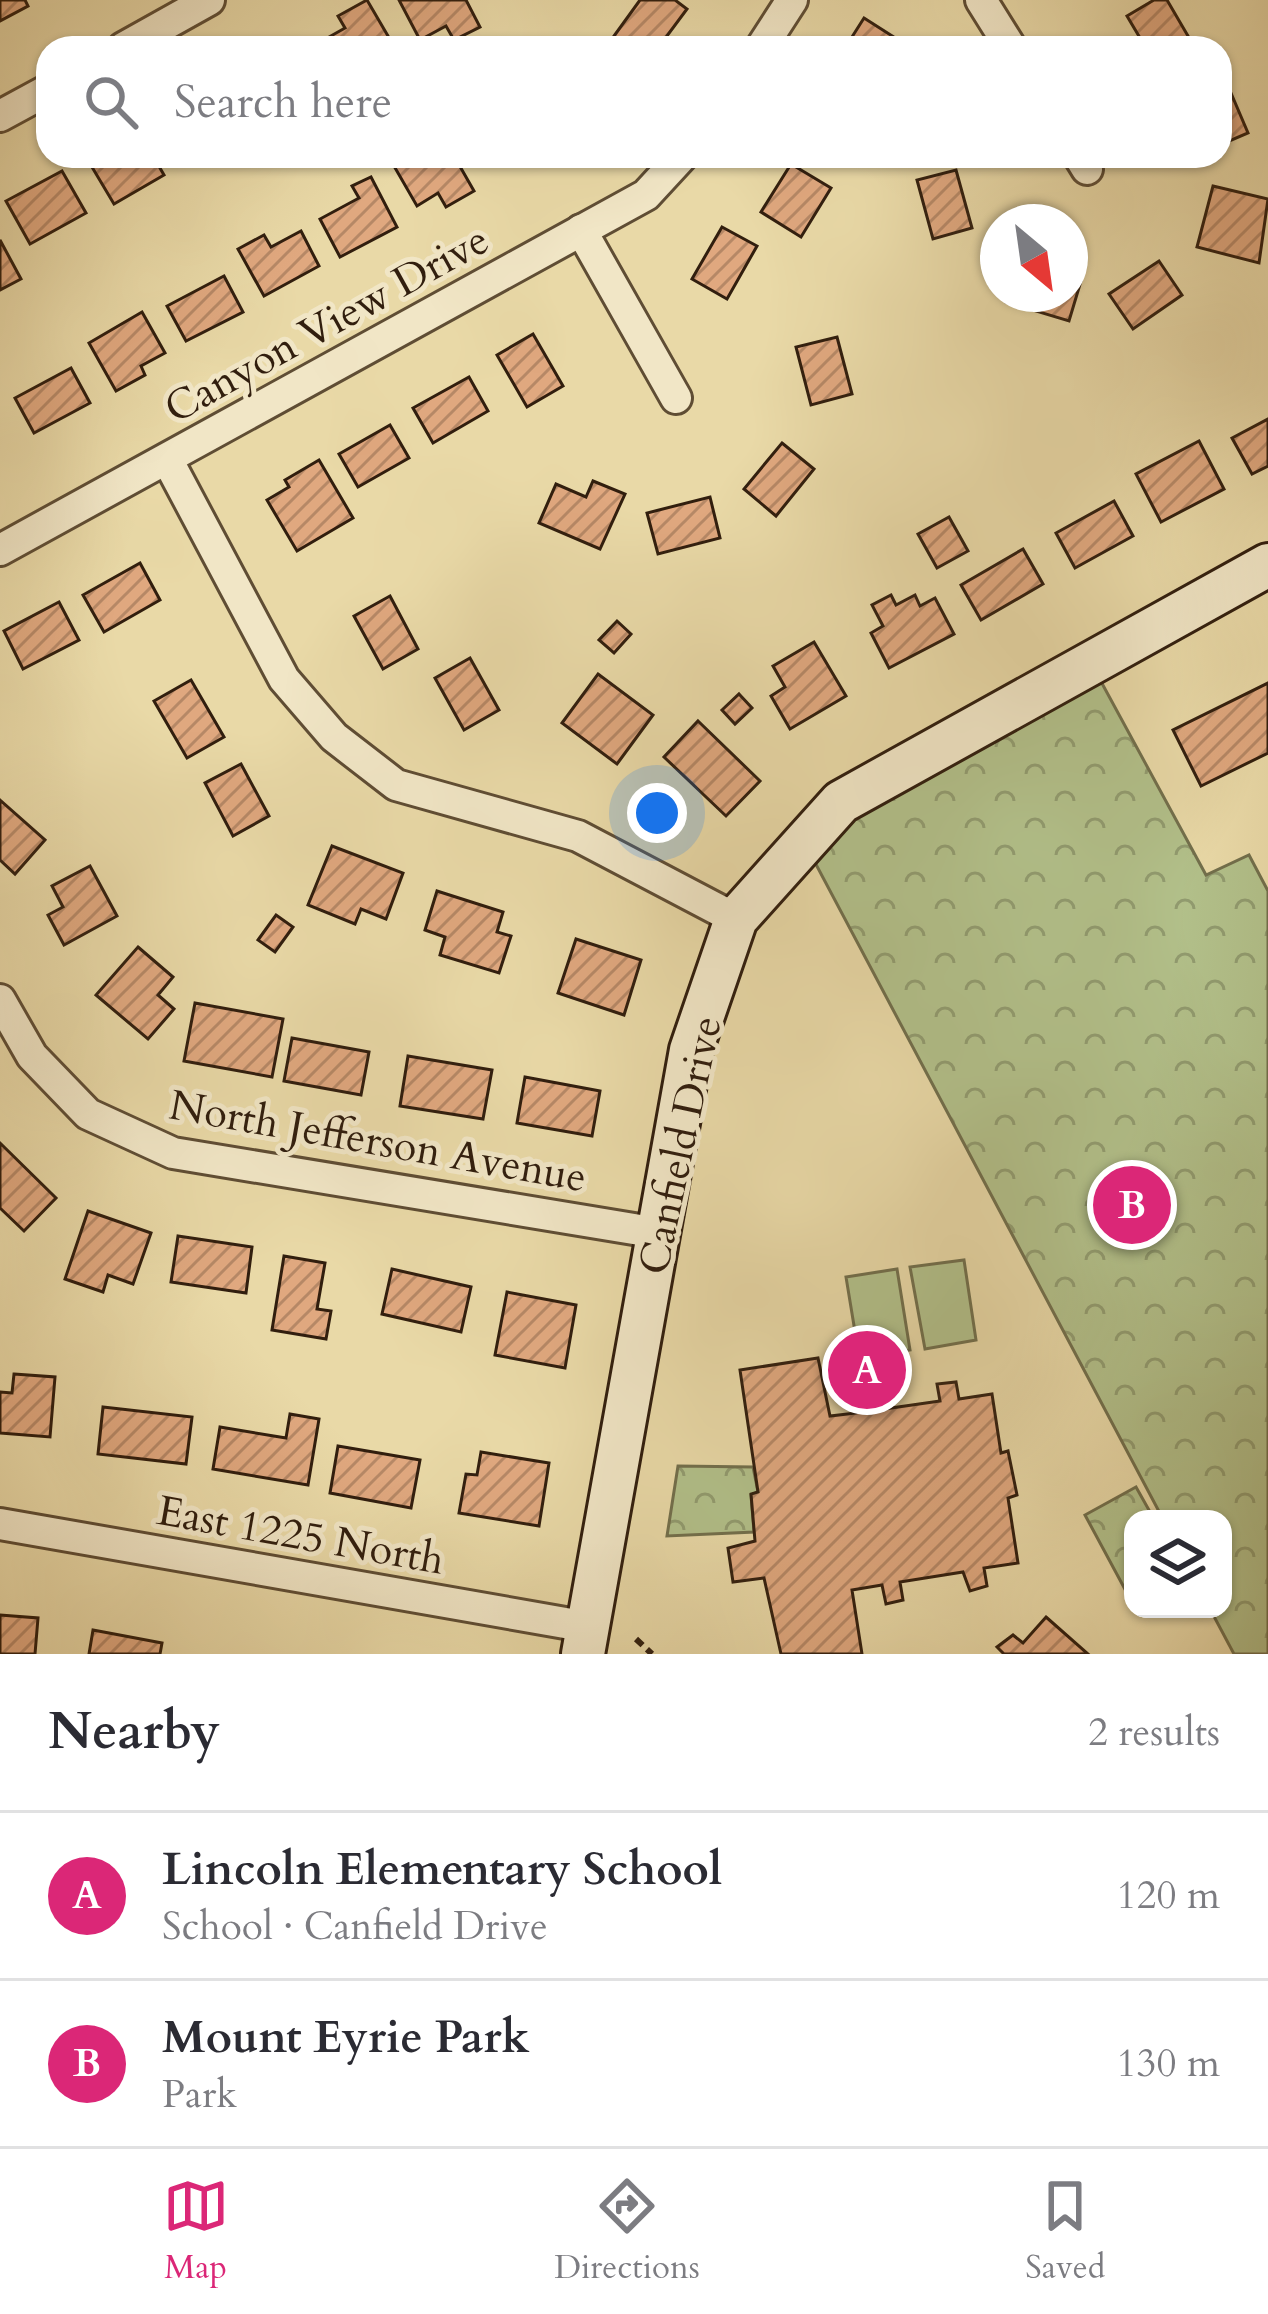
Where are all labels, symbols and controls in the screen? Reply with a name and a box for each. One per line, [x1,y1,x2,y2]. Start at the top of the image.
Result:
search box [36,36,1232,168]
icon: search [78,69,144,135]
text: Search here [174,72,392,133]
north arrow [980,204,1088,312]
street label: Canyon View Drive [154,212,499,437]
your location [627,783,687,843]
street label: Canfield Drive [625,1011,736,1280]
street label: North Jefferson Avenue [165,1077,591,1206]
pin: B [1093,1160,1171,1250]
pin: A [828,1325,906,1415]
street label: East 1225 North [153,1482,449,1589]
map controls [1124,1510,1232,1618]
button: layers [1124,1510,1232,1618]
text: Nearby [48,1697,220,1767]
text: 2 results [1088,1706,1220,1759]
text: Lincoln Elementary School [162,1839,722,1900]
text: A [72,1869,102,1922]
text: 120 m [1117,1869,1220,1922]
text: School · Canfield Drive [162,1900,548,1953]
text: Mount Eyrie Park [162,2007,530,2068]
text: B [73,2037,101,2090]
text: 130 m [1117,2037,1220,2090]
text: Park [162,2068,237,2121]
tab: Map [163,2173,229,2290]
tab: Directions [554,2173,700,2290]
tab: Saved [1025,2173,1105,2290]

